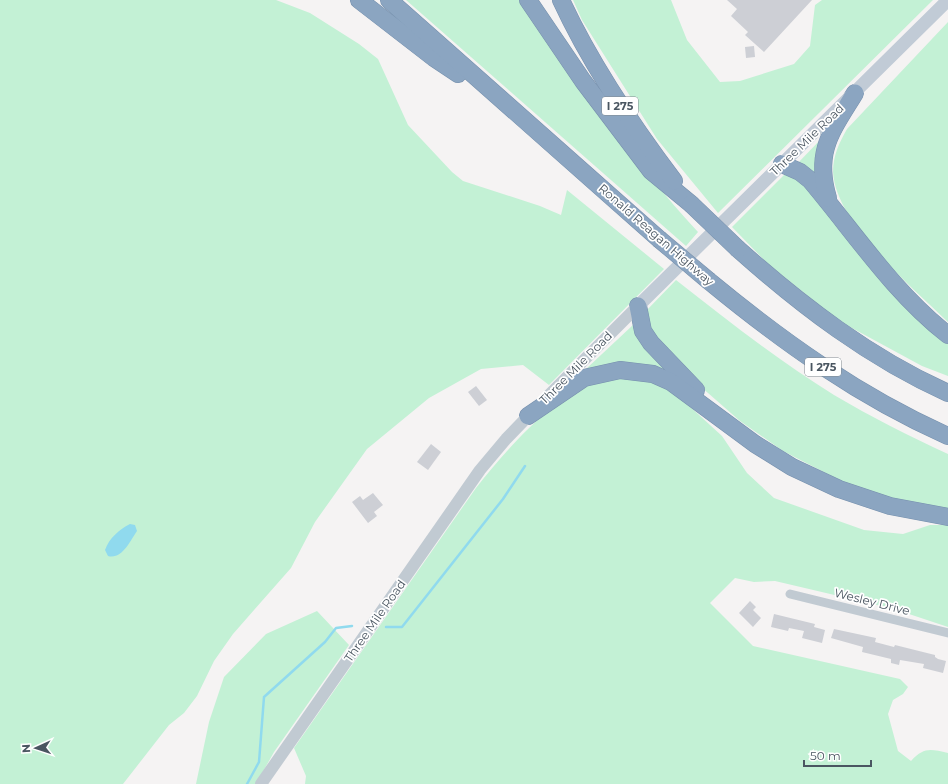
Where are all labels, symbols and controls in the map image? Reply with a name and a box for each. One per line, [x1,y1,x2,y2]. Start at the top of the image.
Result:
road number: I 275 [602,97,638,115]
street label: Three Mile Road [767,101,847,179]
street label: Ronald Reagan Highway [596,180,718,289]
street label: Three Mile Road [536,328,615,407]
road number: I 275 [805,358,841,376]
street label: Three Mile Road [341,577,409,665]
street label: Wesley Drive [833,585,911,618]
north arrow [16,728,56,768]
scale bar [804,742,871,768]
text: N [19,744,33,753]
text: 50 m [810,748,841,763]

